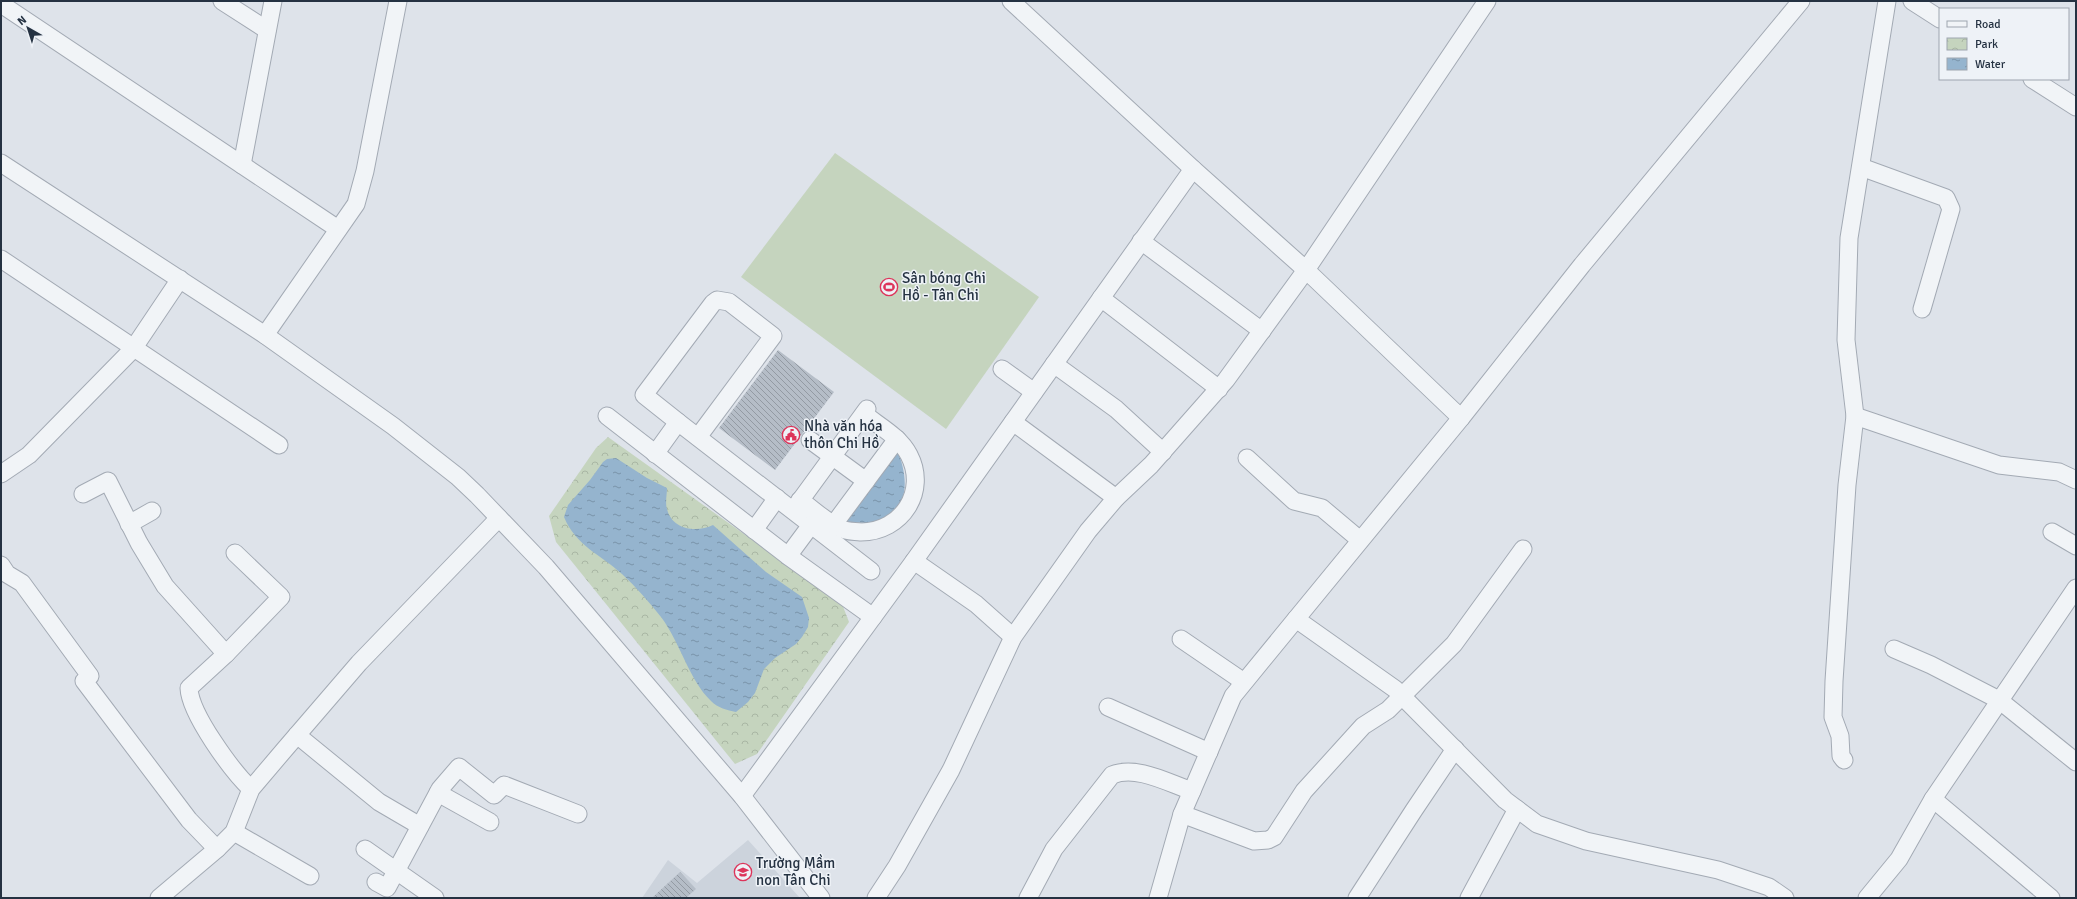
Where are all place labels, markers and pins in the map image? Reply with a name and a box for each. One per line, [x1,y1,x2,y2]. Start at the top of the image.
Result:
place label: Sân bóng Chi Hồ - Tân Chi [902,269,986,304]
sports icon: Sân bóng Chi Hồ - Tân Chi [879,277,899,297]
place label: Nhà văn hóa thôn Chi Hồ [804,417,883,452]
public building icon: Nhà văn hóa thôn Chi Hồ [781,425,801,445]
place label: Trường Mầm non Tân Chi [756,854,835,889]
school or university icon: Trường Mầm non Tân Chi [733,862,753,882]

